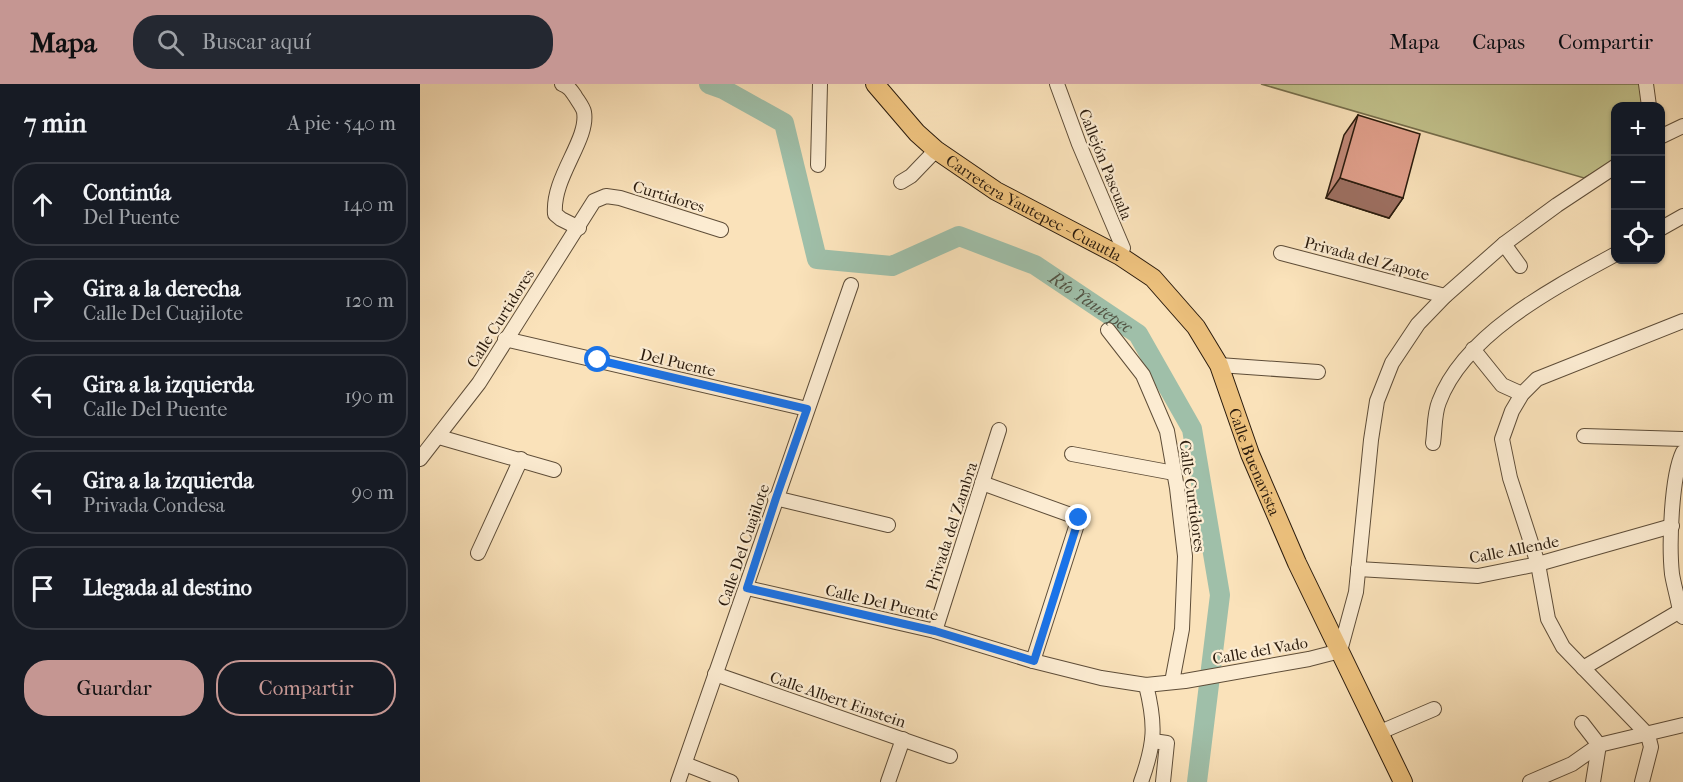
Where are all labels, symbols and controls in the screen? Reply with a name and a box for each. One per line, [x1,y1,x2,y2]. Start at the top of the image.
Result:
search box [133,15,553,69]
text: Mapa [30,26,97,59]
icon: search [154,26,187,59]
text: Buscar aquí [202,29,311,55]
text: Mapa [1389,30,1439,54]
text: Capas [1472,30,1525,54]
text: Compartir [1558,30,1653,54]
map controls [1611,102,1665,264]
button: + [1611,102,1665,156]
street label: Callejón Pascuala [1075,106,1137,223]
text: 7 min [24,108,87,139]
text: A pie · 540 m [287,112,396,135]
street label: Carretera Yautepec - Cuautla [942,151,1125,266]
button: − [1611,156,1665,210]
street label: Curtidores [631,177,707,216]
text: Continúa [83,180,171,206]
icon: ahead [26,188,59,221]
text: 140 m [343,193,394,216]
text: Del Puente [83,206,180,229]
button: locate [1611,210,1665,264]
street label: Privada del Zapote [1302,233,1432,284]
street label: Calle Curtidores [463,265,538,371]
water label: Río Yautepec [1044,267,1137,339]
text: Gira a la derecha [83,276,240,302]
icon: right [26,284,59,317]
text: 120 m [345,289,394,312]
text: Calle Del Cuajilote [83,302,243,325]
street label: Del Puente [638,345,718,380]
route start [584,346,610,372]
text: Gira a la izquierda [83,372,254,398]
icon: left [26,380,59,413]
text: 190 m [344,385,394,408]
text: Calle Del Puente [83,398,227,421]
street label: Calle Buenavista [1225,406,1285,519]
street label: Calle Curtidores [1175,439,1210,553]
street label: Privada del Zambra [922,459,981,593]
text: Gira a la izquierda [83,468,254,494]
icon: left [26,476,59,509]
text: 90 m [352,481,394,504]
street label: Calle Del Cuajilote [714,481,773,609]
text: Privada Condesa [83,494,225,517]
route end [1065,504,1091,530]
street label: Calle Allende [1468,531,1561,568]
icon: arrive [26,572,59,605]
text: Llegada al destino [83,575,252,601]
street label: Calle Del Puente [823,580,940,625]
street label: Calle del Vado [1211,633,1309,668]
button: Guardar [24,660,204,716]
button: Compartir [216,660,396,716]
street label: Calle Albert Einstein [767,667,909,732]

